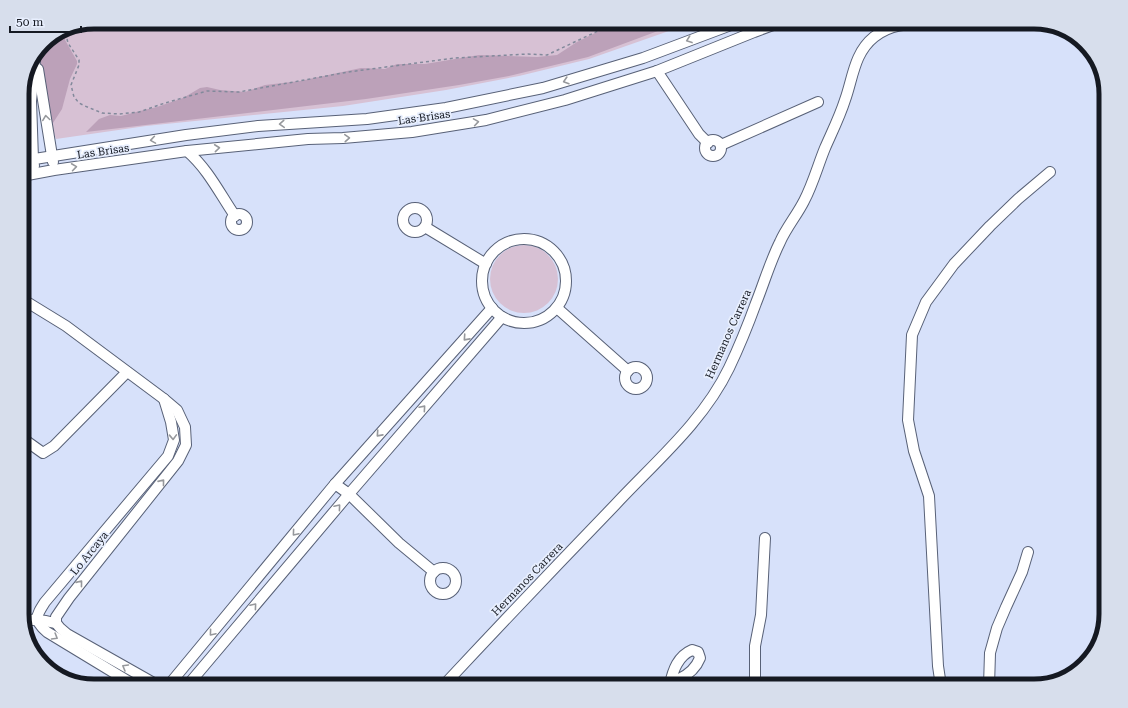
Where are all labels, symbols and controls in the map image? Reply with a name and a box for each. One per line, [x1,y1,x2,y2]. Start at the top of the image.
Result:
scale bar [10,8,81,34]
text: 50 m [16,15,43,29]
one-way arrow [686,36,693,44]
one-way arrow [562,76,569,85]
street label: Las Brisas [397,107,451,128]
one-way arrow [42,115,51,121]
one-way arrow [472,118,479,127]
one-way arrow [279,120,285,129]
one-way arrow [344,133,350,142]
one-way arrow [150,135,156,144]
street label: Las Brisas [76,141,130,162]
one-way arrow [214,144,220,153]
one-way arrow [71,163,77,172]
street label: Hermanos Carrera [703,287,754,381]
one-way arrow [464,333,471,340]
one-way arrow [418,406,425,413]
one-way arrow [377,430,384,437]
one-way arrow [169,434,177,440]
one-way arrow [157,479,164,486]
one-way arrow [334,504,341,511]
one-way arrow [292,528,299,535]
street label: Lo Arcaya [68,529,111,578]
street label: Hermanos Carrera [489,540,566,619]
one-way arrow [76,581,83,588]
one-way arrow [250,603,257,611]
one-way arrow [209,629,216,636]
one-way arrow [51,632,58,639]
one-way arrow [122,664,129,671]

